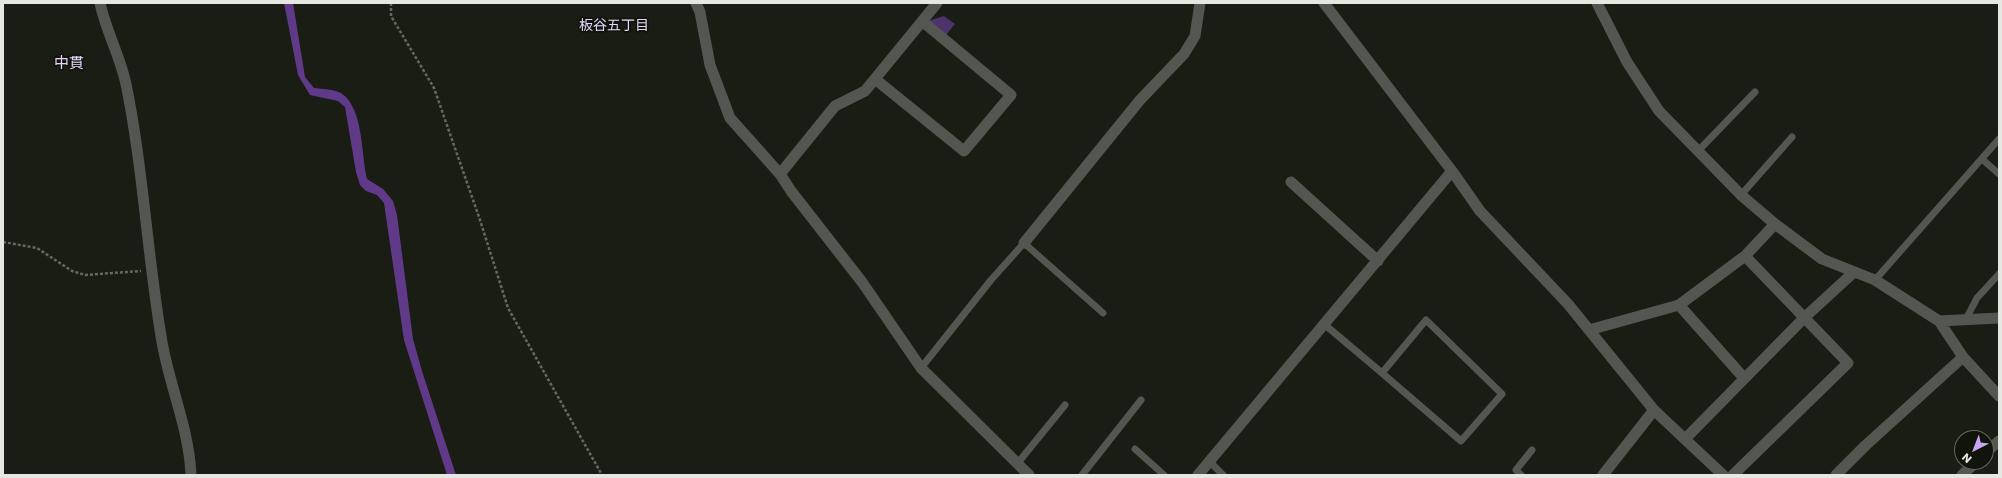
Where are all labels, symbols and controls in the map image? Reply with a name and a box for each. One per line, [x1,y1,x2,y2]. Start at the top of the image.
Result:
district label: 板谷五丁目 [579,18,649,34]
district label: 中貫 [54,55,84,73]
north arrow [1954,430,1994,470]
text: N [1958,449,1975,467]

